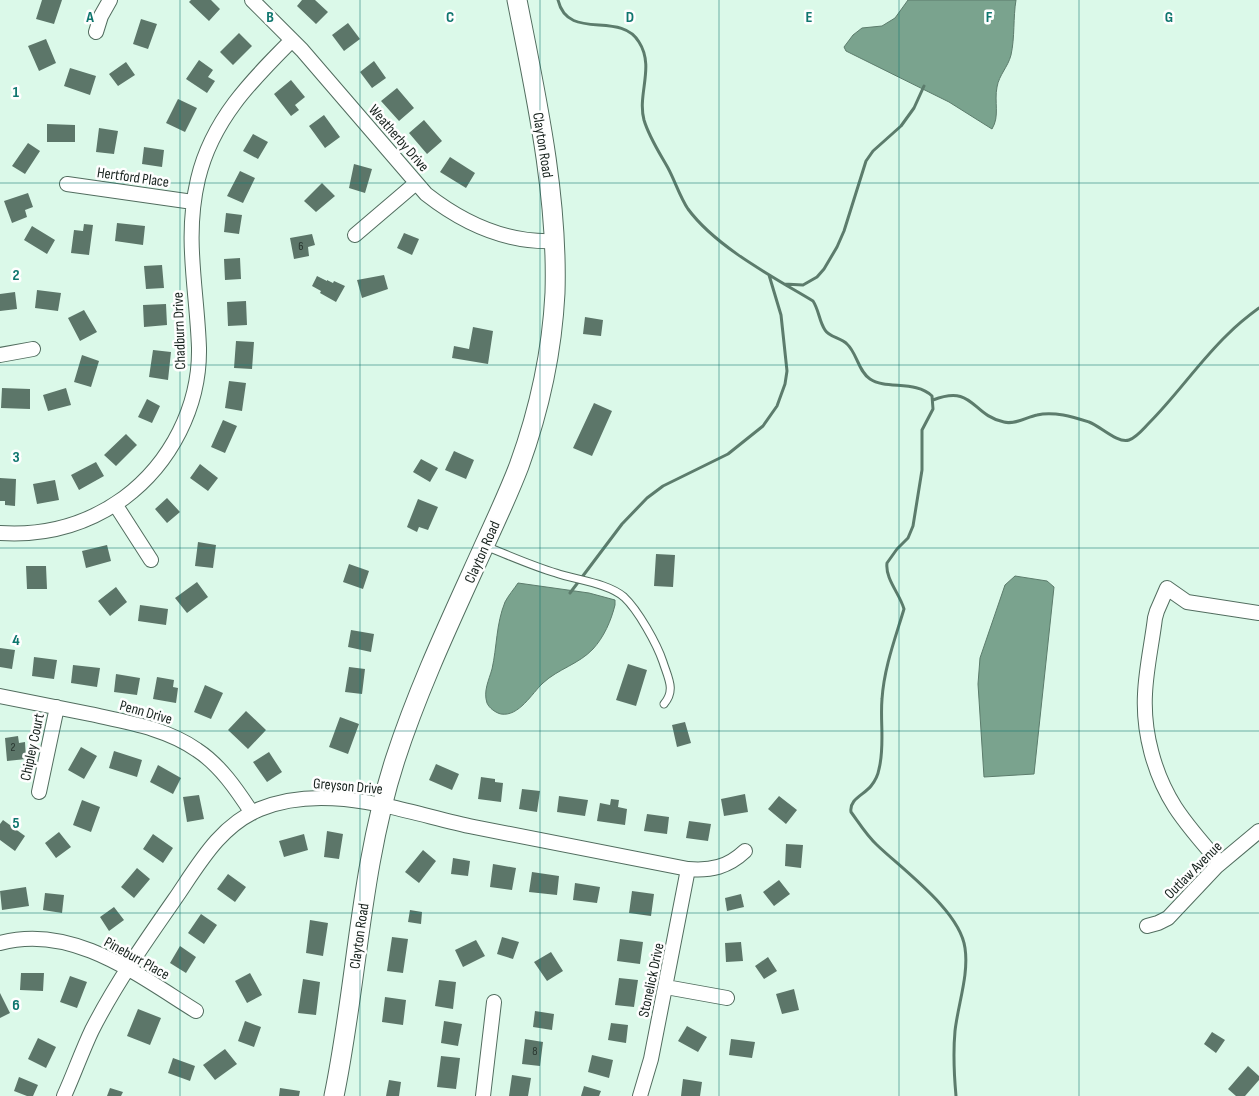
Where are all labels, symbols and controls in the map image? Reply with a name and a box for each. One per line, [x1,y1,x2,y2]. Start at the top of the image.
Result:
text: A [85,8,94,27]
text: B [266,8,274,27]
text: C [446,8,454,27]
text: D [626,8,634,27]
text: E [806,8,813,27]
text: F [986,8,993,27]
text: G [1165,8,1173,27]
text: 1 [13,83,20,102]
street label: Weatherby Drive [364,101,433,176]
street label: Clayton Road [528,111,557,179]
street label: Hertford Place [96,163,170,192]
house number: 6 [298,239,304,254]
text: 2 [12,266,20,285]
street label: Chadburn Drive [169,292,190,370]
text: 3 [12,448,20,467]
street label: Clayton Road [460,518,505,586]
text: 4 [12,631,20,650]
street label: Penn Drive [117,696,174,729]
street label: Chipley Court [16,711,49,782]
house number: 2 [11,740,16,755]
street label: Greyson Drive [312,774,384,799]
text: 5 [12,814,20,833]
street label: Outlaw Avenue [1160,837,1226,903]
street label: Clayton Road [345,902,374,970]
street label: Pineburr Place [101,933,173,984]
street label: Stonelick Drive [634,941,669,1019]
text: 6 [12,996,20,1015]
house number: 8 [532,1044,538,1059]

